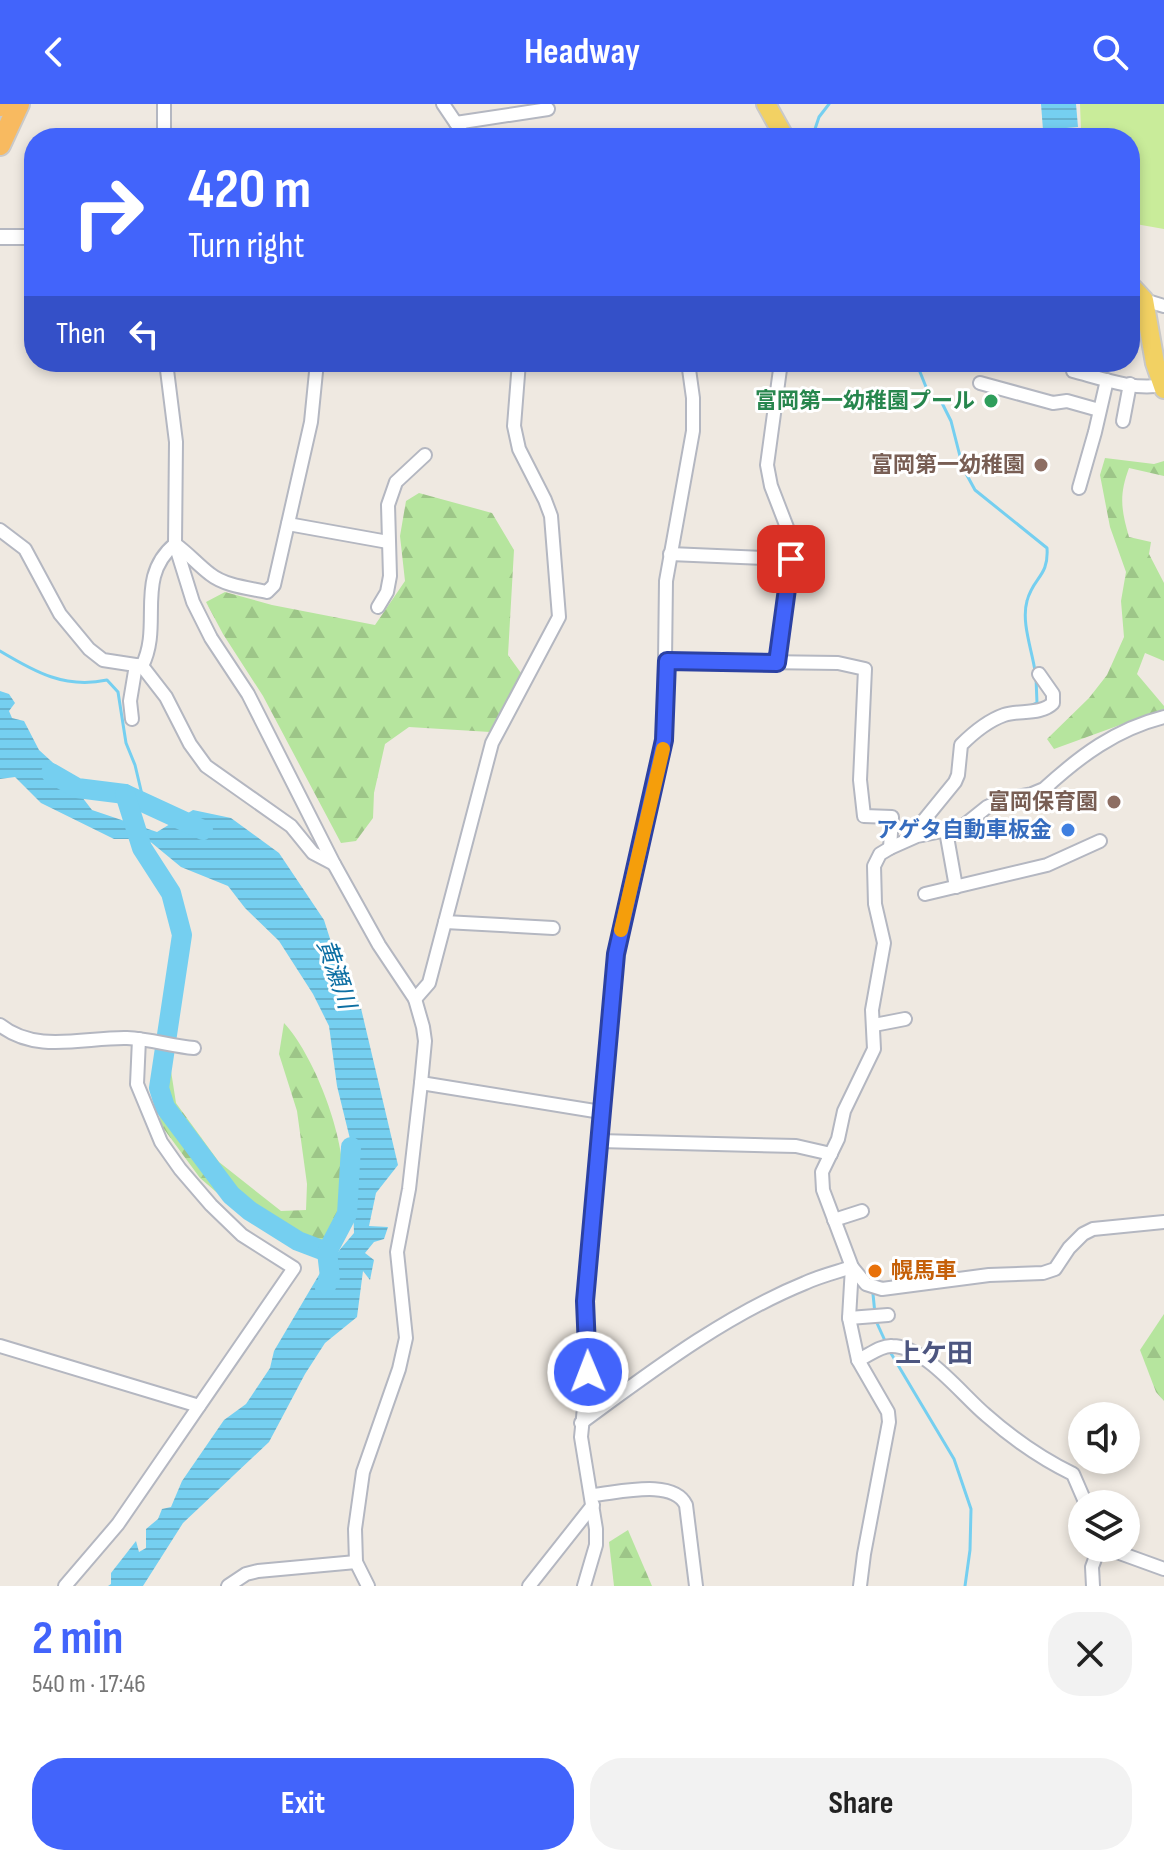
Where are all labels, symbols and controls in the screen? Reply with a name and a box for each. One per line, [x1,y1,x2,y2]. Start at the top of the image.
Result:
icon: back [32,30,76,74]
icon: search [1088,30,1132,74]
text: Headway [524,31,640,74]
text: 420 m [188,157,311,224]
icon: right [56,160,160,264]
text: Turn right [188,225,305,268]
icon: left [122,312,166,356]
text: Then [56,316,106,352]
place label: 富岡第一幼稚園プール [755,388,975,415]
marker: 富岡第一幼稚園プール [982,392,1000,410]
place label: 富岡第一幼稚園 [871,452,1025,479]
marker: 富岡第一幼稚園 [1032,456,1050,474]
pin [757,525,825,593]
icon: arrive [769,537,813,581]
place label: 富岡保育園 [988,789,1098,816]
marker: 富岡保育園 [1105,793,1123,811]
place label: アゲタ自動車板金 [876,817,1052,844]
marker: アゲタ自動車板金 [1059,821,1077,839]
water label: 黄瀬川 [311,935,362,1016]
place label: 幌馬車 [891,1258,957,1285]
marker: 幌馬車 [866,1262,884,1280]
position arrow [546,1330,630,1414]
district label: 上ケ田 [895,1339,973,1370]
map controls [1068,1402,1140,1562]
button: sound [1068,1402,1140,1474]
button: layers [1068,1490,1140,1562]
text: 2 min [32,1610,123,1667]
button: close [1048,1612,1132,1696]
text: 540 m · 17:46 [32,1669,146,1700]
button: Exit [32,1758,574,1850]
button: Share [590,1758,1132,1850]

